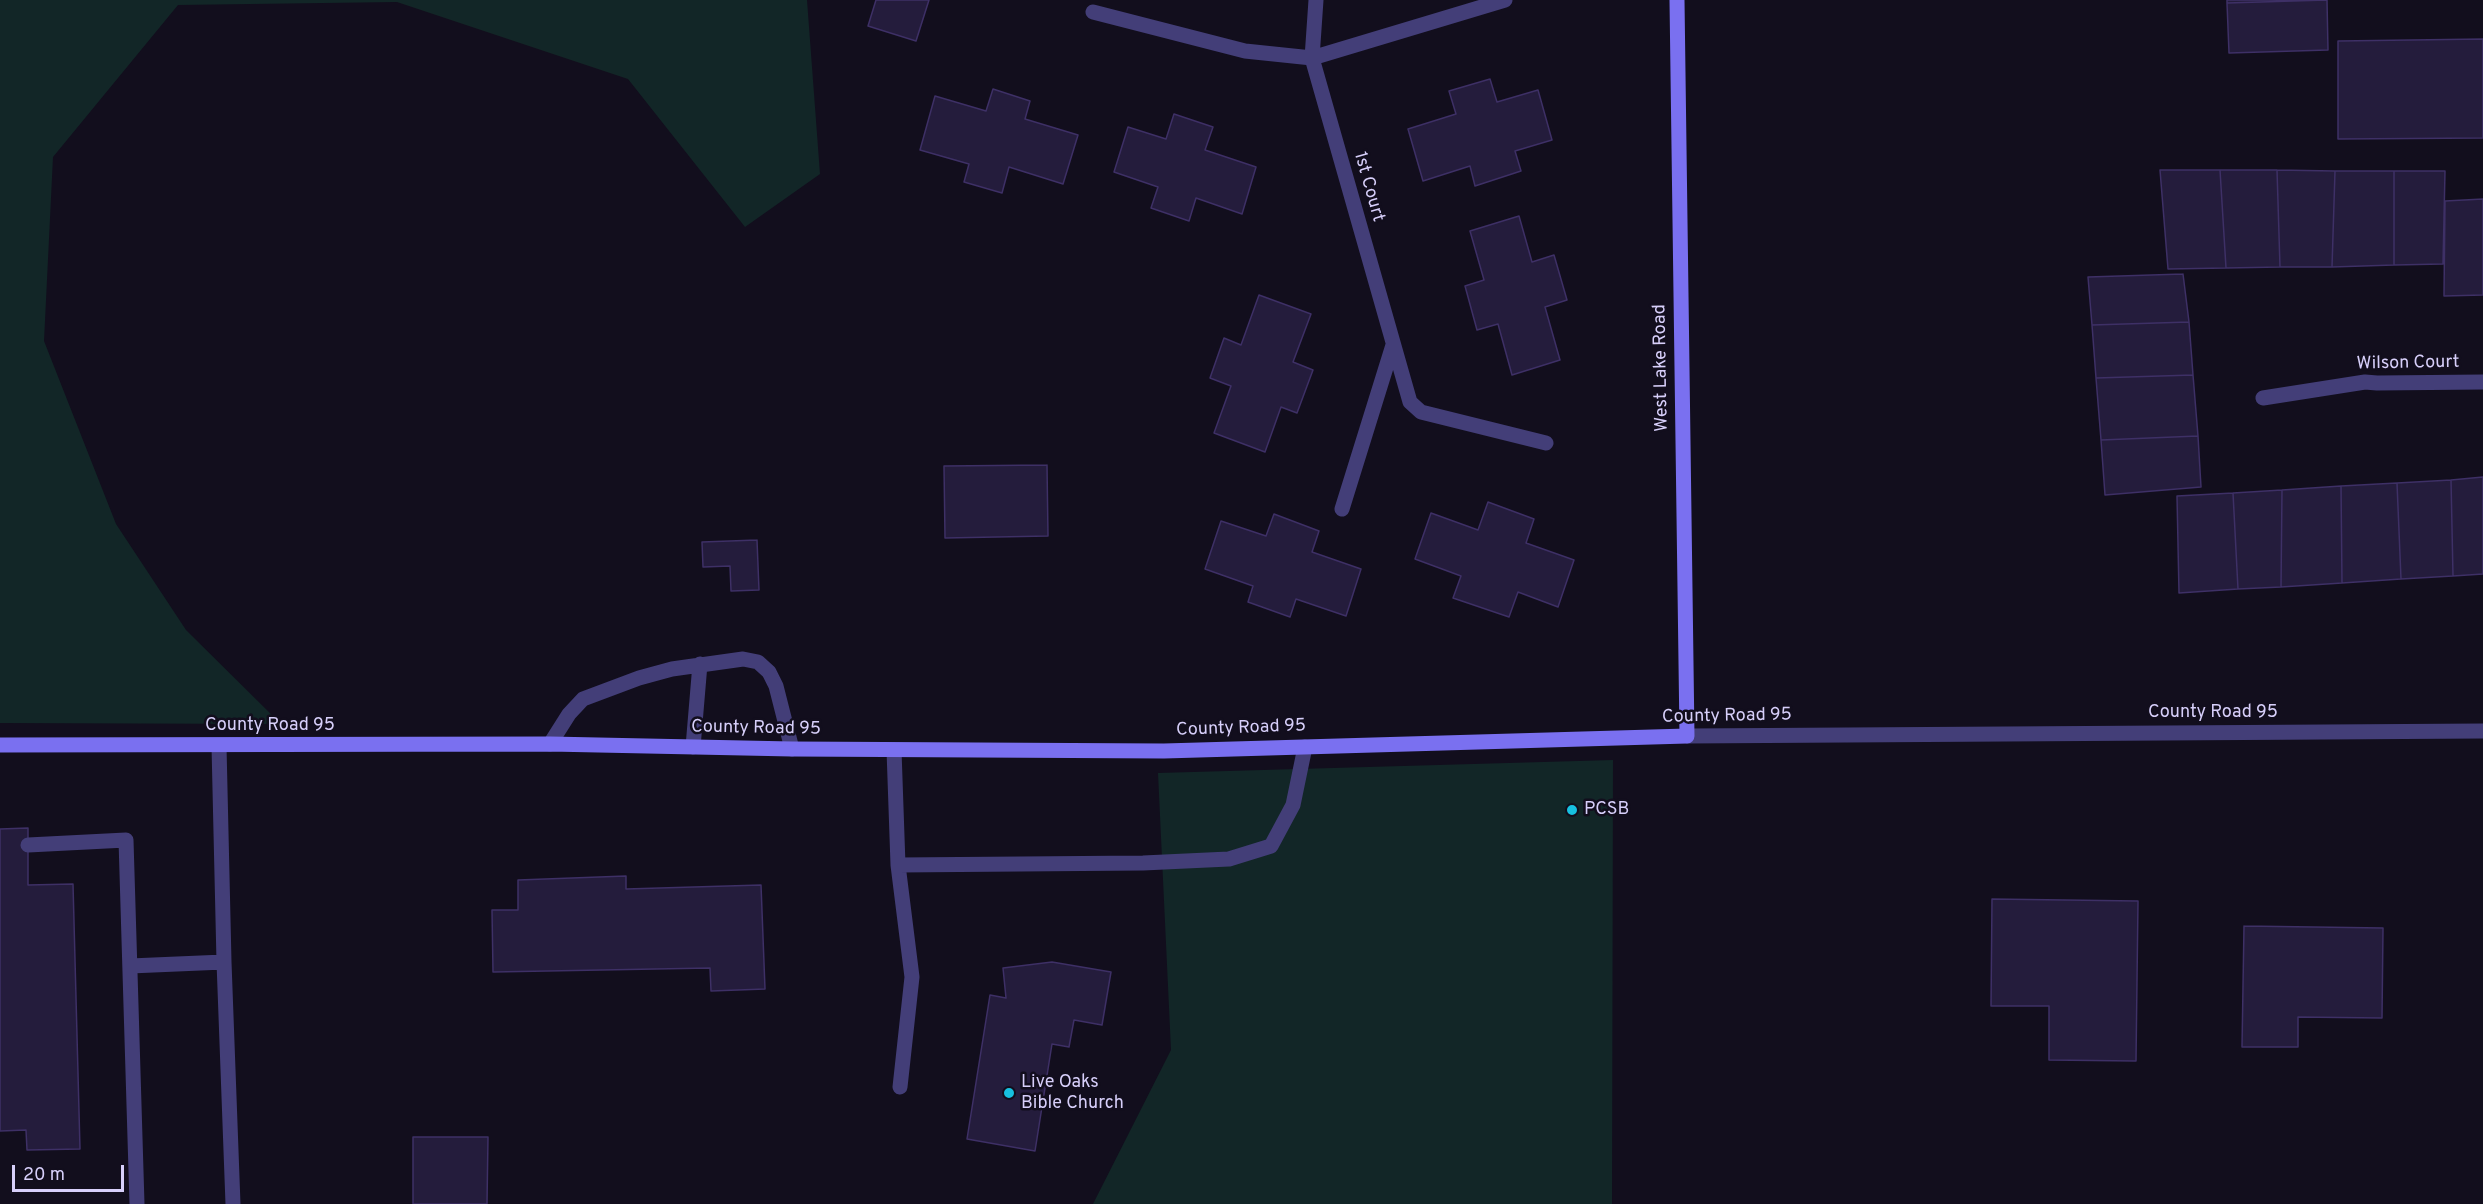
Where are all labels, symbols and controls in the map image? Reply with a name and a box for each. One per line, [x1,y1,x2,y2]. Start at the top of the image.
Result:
street label: 1st Court [1348,150,1388,224]
street label: West Lake Road [1650,304,1674,432]
street label: Wilson Court [2356,352,2460,376]
street label: County Road 95 [2148,702,2278,724]
street label: County Road 95 [1662,705,1792,729]
street label: County Road 95 [205,715,335,737]
street label: County Road 95 [1176,716,1306,742]
street label: County Road 95 [691,717,821,741]
place label: PCSB [1584,799,1629,821]
marker: PCSB [1565,803,1579,817]
place label: Live Oaks Bible Church [1021,1072,1124,1114]
marker: Live Oaks Bible Church [1002,1086,1016,1100]
scale bar [15,1153,128,1191]
text: 20 m [23,1164,65,1187]

